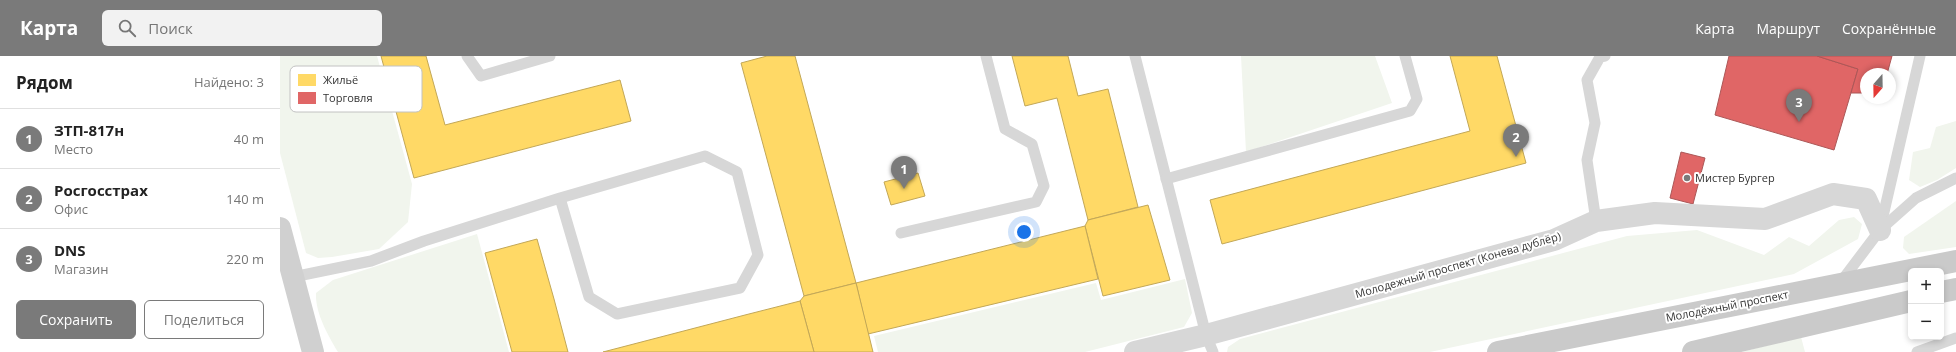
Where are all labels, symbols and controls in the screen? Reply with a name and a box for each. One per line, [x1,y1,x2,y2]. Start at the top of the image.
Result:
search box [102,10,382,46]
text: Карта [20,15,78,41]
icon: search [116,17,138,39]
text: Поиск [148,18,193,38]
text: Карта [1695,19,1734,38]
text: Маршрут [1756,19,1820,38]
text: Сохранённые [1842,19,1936,38]
legend [290,66,422,112]
north arrow [1860,68,1896,104]
text: Рядом [16,71,73,94]
text: Жильё [323,72,358,87]
text: Найдено: 3 [194,73,264,91]
pin: 3 [1786,89,1812,122]
text: Торговля [323,90,372,105]
text: ЗТП-817н [54,120,124,140]
pin: 2 [1503,124,1529,157]
text: 1 [25,130,33,148]
text: 40 m [234,130,264,148]
text: Место [54,140,93,158]
pin: 1 [891,156,917,189]
place label: Мистер Бургер [1695,170,1775,185]
marker: Мистер Бургер [1682,173,1692,183]
text: Росгосстрах [54,180,148,200]
text: 2 [25,190,33,208]
text: 140 m [226,190,264,208]
text: Офис [54,200,88,218]
your location [1014,222,1034,242]
street label: Молодежный проспект (Конева дублёр) [1353,228,1562,301]
text: DNS [54,240,86,260]
text: 3 [25,250,33,268]
text: 220 m [226,250,264,268]
text: Магазин [54,260,109,278]
map controls [1908,268,1944,340]
button: + [1908,268,1944,304]
street label: Молодёжный проспект [1664,286,1789,325]
button: Сохранить [16,300,136,339]
button: Поделиться [144,300,264,339]
button: − [1908,304,1944,340]

